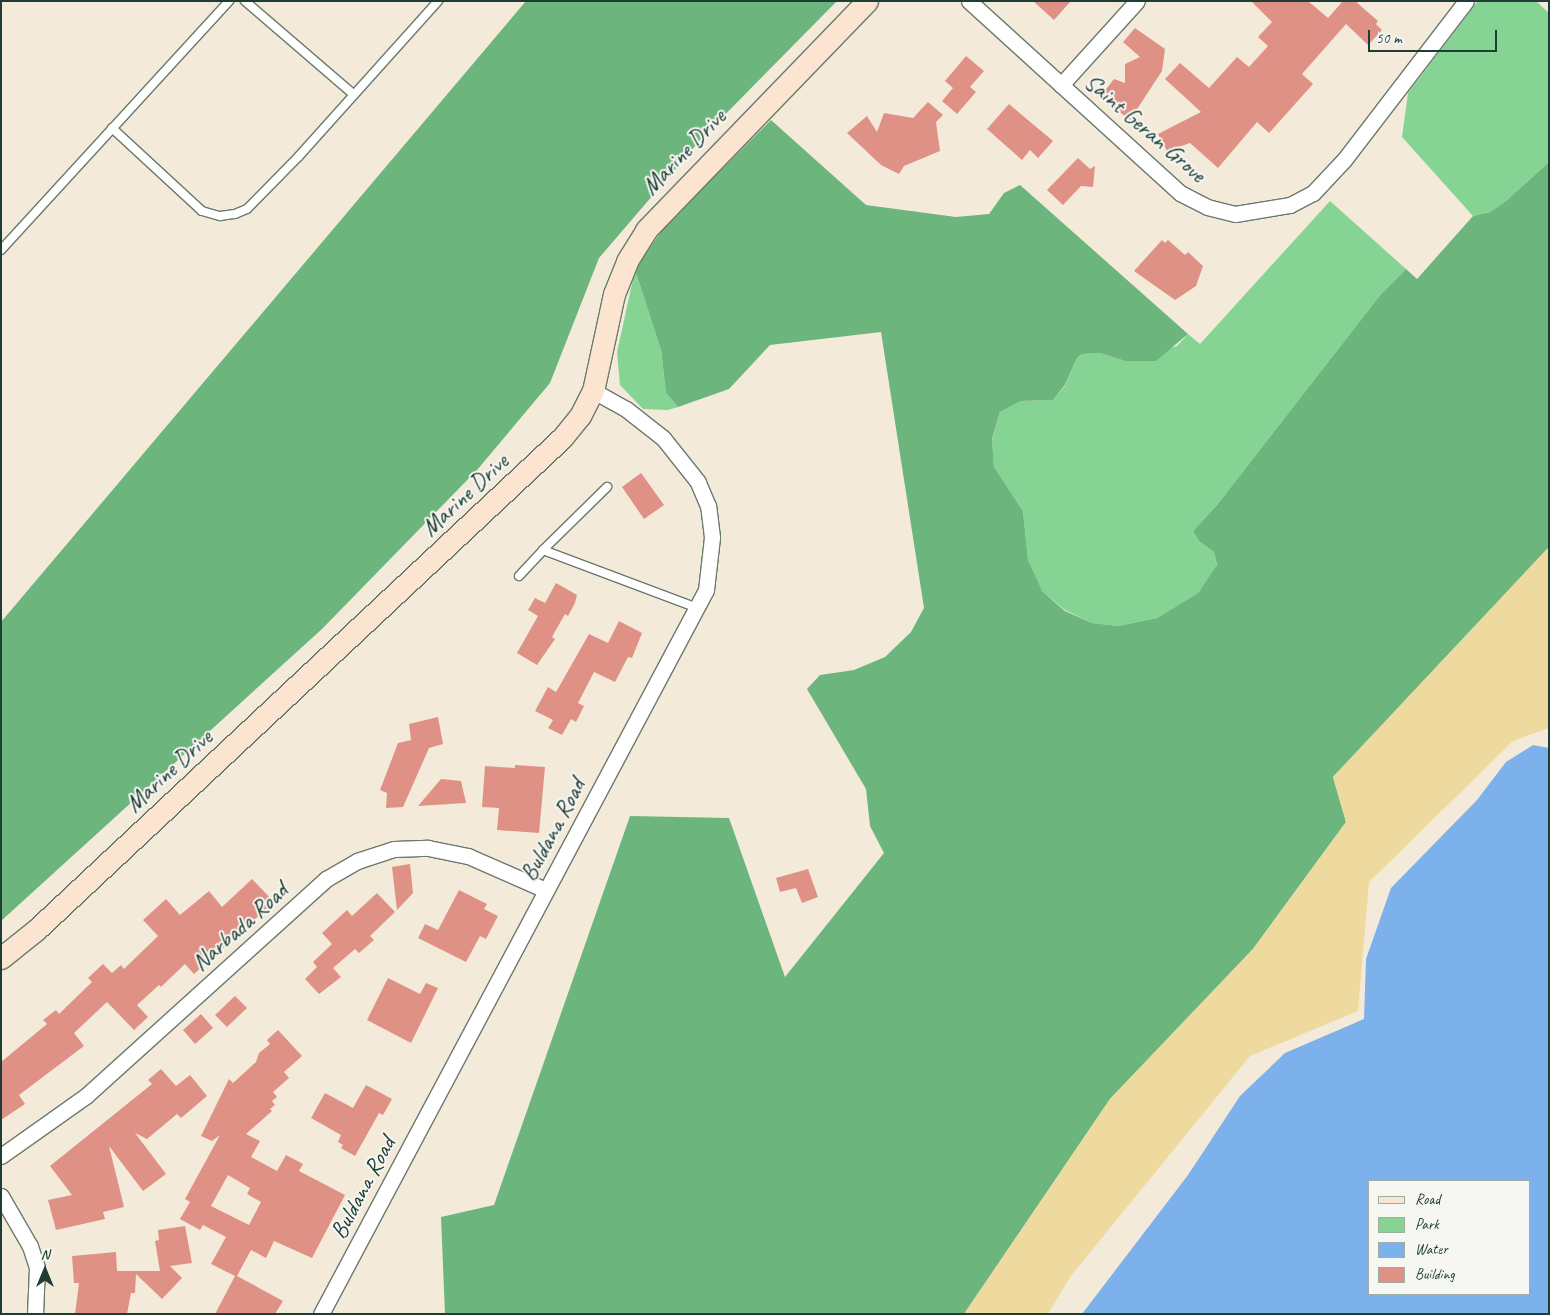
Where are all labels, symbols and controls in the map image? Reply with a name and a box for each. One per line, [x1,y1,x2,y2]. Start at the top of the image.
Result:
scale bar [1370,20,1499,52]
text: 50 m [1376,29,1402,48]
street label: Saint Geran Grove [1079,68,1211,188]
street label: Marine Drive [636,103,732,201]
street label: Marine Drive [416,448,514,542]
street label: Marine Drive [120,724,218,818]
street label: Buldana Road [514,774,592,886]
street label: Narbada Road [186,877,294,977]
street label: Buldana Road [324,1132,402,1244]
legend [1368,1180,1530,1295]
text: Road [1415,1190,1440,1209]
text: Park [1415,1215,1439,1234]
text: Water [1415,1240,1448,1259]
north arrow [20,1245,70,1295]
text: N [41,1246,49,1263]
text: Building [1415,1265,1454,1284]

